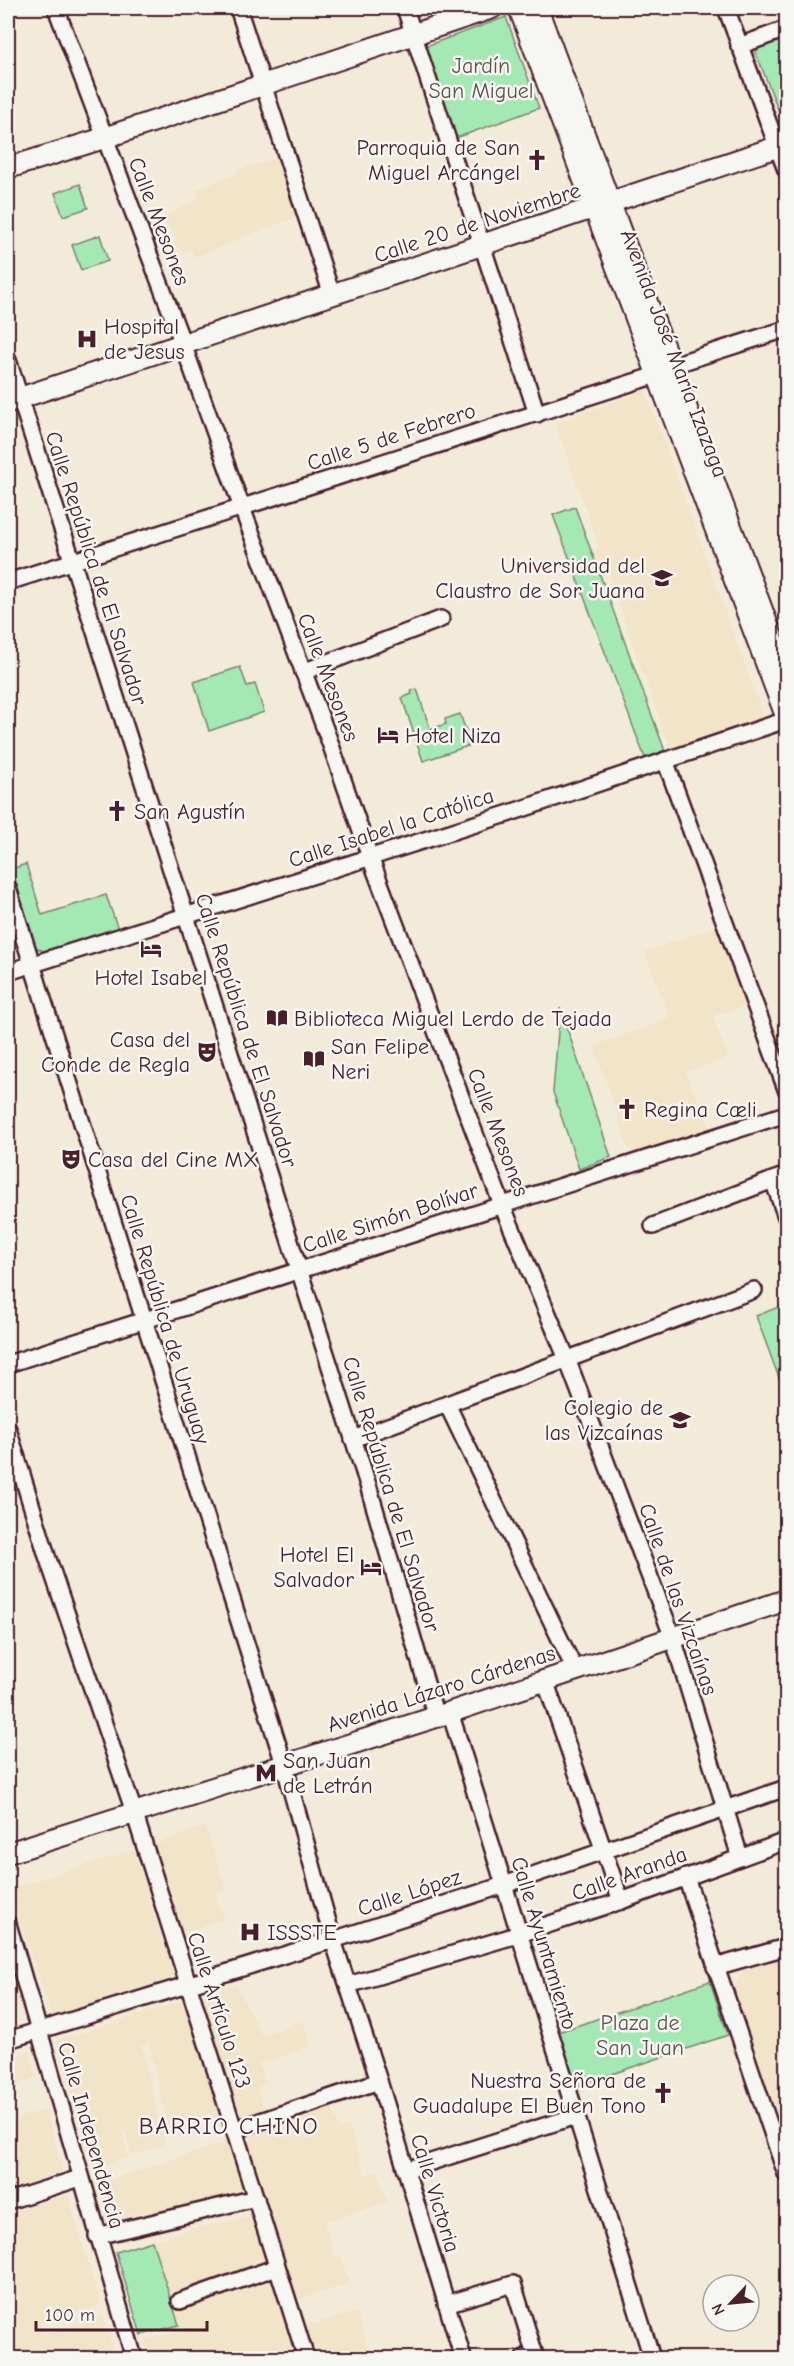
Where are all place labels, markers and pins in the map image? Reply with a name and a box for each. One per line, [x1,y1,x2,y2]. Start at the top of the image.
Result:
place label: Parroquia de San Miguel Arcángel [357,135,520,186]
church icon: Parroquia de San Miguel Arcángel [525,148,549,172]
place label: Hospital de Jesus [104,314,185,365]
hospital icon: Hospital de Jesus [75,327,99,351]
place label: Universidad del Claustro de Sor Juana [435,553,645,604]
school or university icon: Universidad del Claustro de Sor Juana [650,566,674,590]
hotel icon: Hotel Niza [376,723,400,747]
place label: Hotel Niza [405,723,501,749]
church icon: San Agustín [105,799,129,823]
place label: San Agustín [134,799,245,825]
hotel icon: Hotel Isabel [139,937,163,961]
place label: Hotel Isabel [95,965,207,991]
library icon: Biblioteca Miguel Lerdo de Tejada [265,1006,289,1030]
place label: Biblioteca Miguel Lerdo de Tejada [294,1006,612,1032]
place label: Casa del Conde de Regla [41,1027,190,1078]
place label: San Felipe Neri [331,1034,429,1085]
theatre icon: Casa del Conde de Regla [195,1040,219,1064]
library icon: San Felipe Neri [302,1047,326,1071]
church icon: Regina Cæli [615,1097,639,1121]
place label: Regina Cæli [644,1097,757,1123]
theatre icon: Casa del Cine MX [59,1147,83,1171]
place label: Casa del Cine MX [88,1147,258,1173]
place label: Colegio de las Vizcaínas [545,1395,663,1446]
school or university icon: Colegio de las Vizcaínas [668,1408,692,1432]
place label: Hotel El Salvador [274,1542,354,1593]
hotel icon: Hotel El Salvador [359,1555,383,1579]
place label: San Juan de Letrán [283,1748,373,1799]
metro station icon: San Juan de Letrán [254,1761,278,1785]
hospital icon: ISSSTE [238,1920,262,1944]
place label: ISSSTE [267,1920,337,1946]
place label: Nuestra Señora de Guadalupe El Buen Tono [413,2068,646,2119]
church icon: Nuestra Señora de Guadalupe El Buen Tono [651,2081,675,2105]

